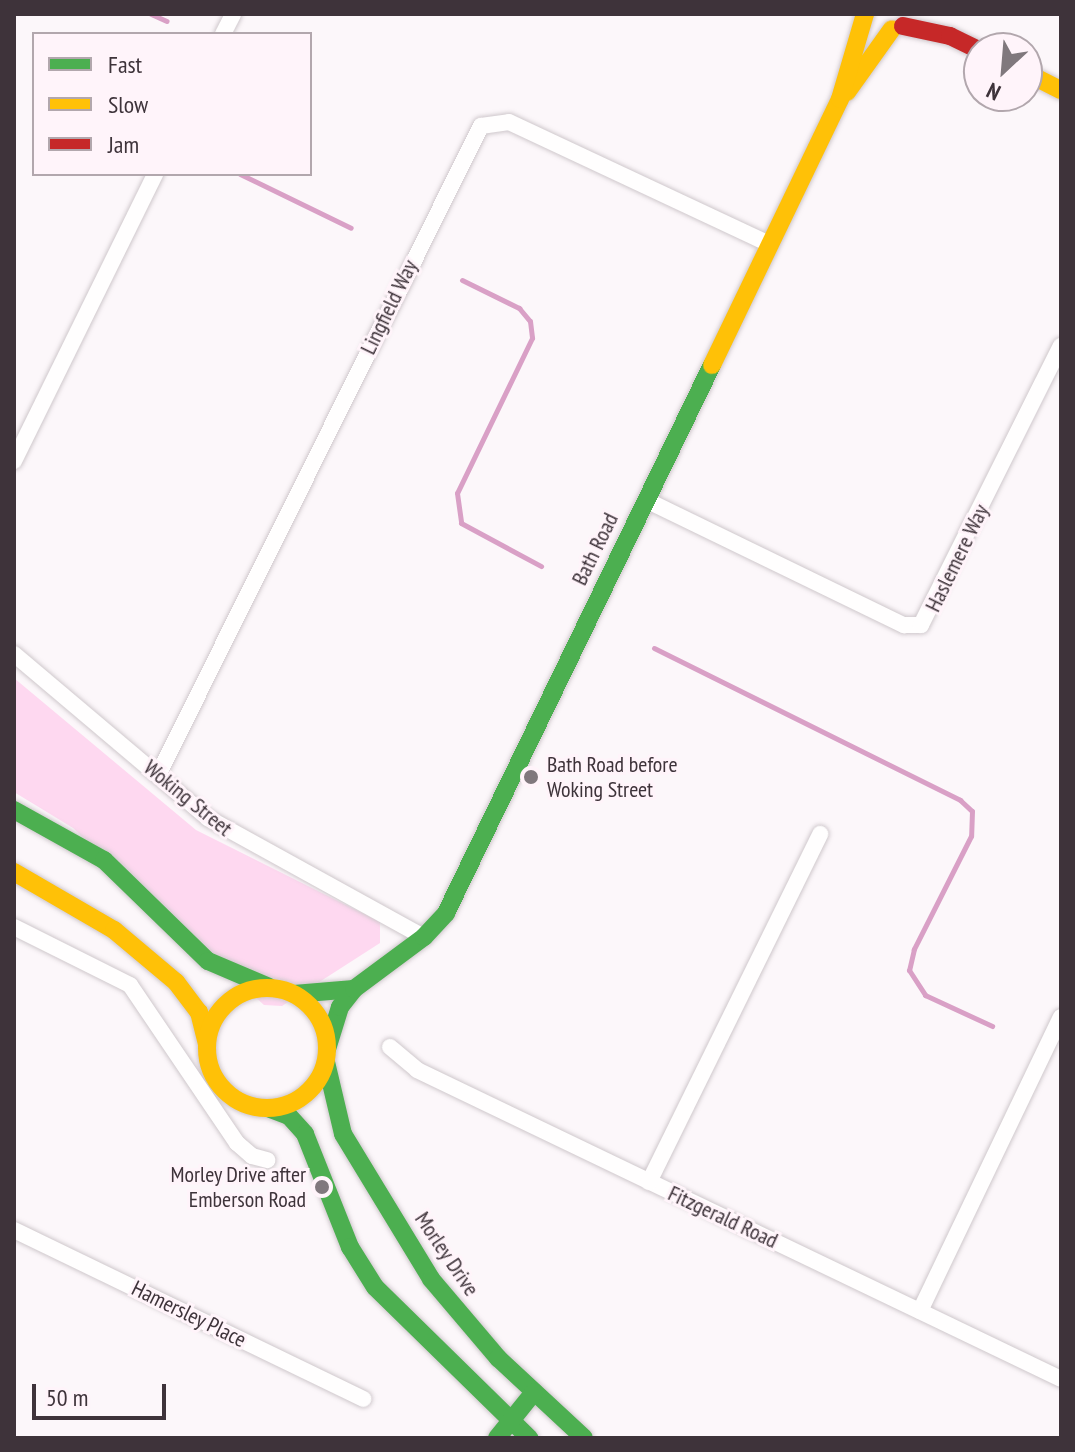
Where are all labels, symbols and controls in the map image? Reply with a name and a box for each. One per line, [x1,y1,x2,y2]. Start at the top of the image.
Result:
legend [32,32,312,176]
north arrow [963,32,1043,112]
text: Fast [108,49,142,80]
text: N [982,77,1005,107]
text: Slow [108,89,148,120]
text: Jam [108,129,139,160]
street label: Lingfield Way [355,255,423,359]
street label: Haslemere Way [920,500,994,616]
street label: Bath Road [566,509,624,589]
place label: Bath Road before Woking Street [547,751,677,802]
street label: Woking Street [138,754,238,842]
marker: Bath Road before Woking Street [522,768,540,786]
place label: Morley Drive after Emberson Road [170,1161,306,1212]
marker: Morley Drive after Emberson Road [313,1178,331,1196]
street label: Fitzgerald Road [664,1180,782,1254]
street label: Morley Drive [409,1207,485,1301]
street label: Hamersley Place [127,1275,251,1353]
scale bar [36,1368,170,1418]
text: 50 m [46,1382,88,1413]

